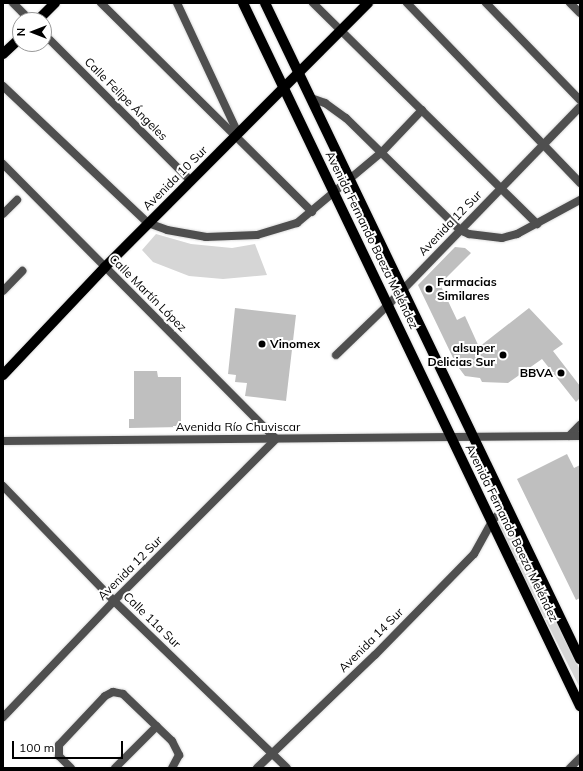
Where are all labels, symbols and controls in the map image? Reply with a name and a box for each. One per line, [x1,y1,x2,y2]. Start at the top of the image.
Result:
north arrow [12,12,52,52]
text: N [14,28,28,36]
street label: Calle Felipe Ángeles [82,55,170,143]
street label: Avenida 10 Sur [140,143,210,213]
street label: Avenida Fernando Baeza Meléndez [323,149,421,331]
street label: Avenida 12 Sur [415,187,485,259]
street label: Calle Martín López [106,251,190,335]
place label: Farmacias Similares [437,275,497,303]
marker: Farmacias Similares [424,284,434,294]
place label: Vinomex [270,337,320,351]
marker: Vinomex [257,339,267,349]
place label: alsuper Delicias Sur [427,341,495,369]
marker: alsuper Delicias Sur [498,350,508,360]
place label: BBVA [520,366,553,380]
marker: BBVA [556,368,566,378]
street label: Avenida Río Chuviscar [176,420,300,434]
street label: Avenida Fernando Baeza Meléndez [463,442,561,624]
street label: Avenida 12 Sur [95,533,165,603]
street label: Calle 11a Sur [120,589,184,651]
street label: Avenida 14 Sur [336,605,406,675]
scale bar [14,733,125,759]
text: 100 m [19,740,54,755]

